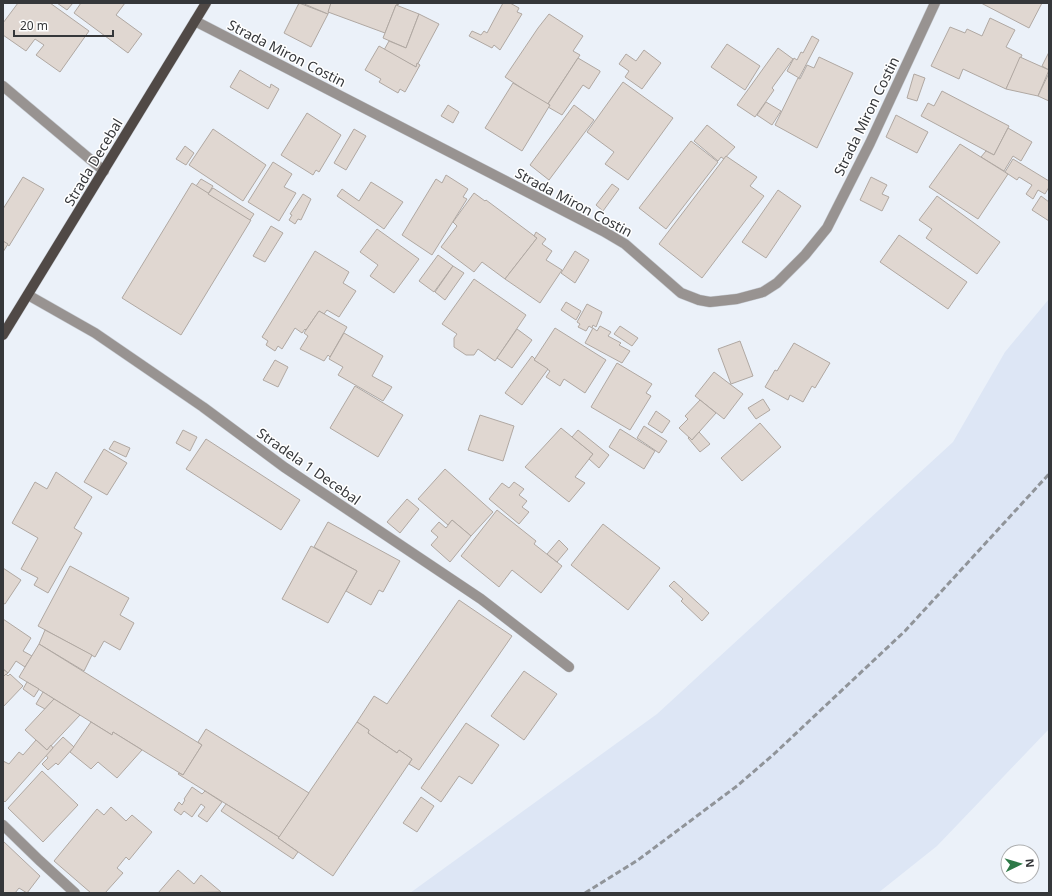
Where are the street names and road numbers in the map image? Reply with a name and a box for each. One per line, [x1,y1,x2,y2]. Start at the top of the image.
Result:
street label: Strada Miron Costin [225,15,349,91]
street label: Strada Miron Costin [829,53,903,179]
street label: Strada Decebal [59,115,127,209]
street label: Strada Miron Costin [512,163,636,241]
street label: Stradela 1 Decebal [254,423,364,509]

